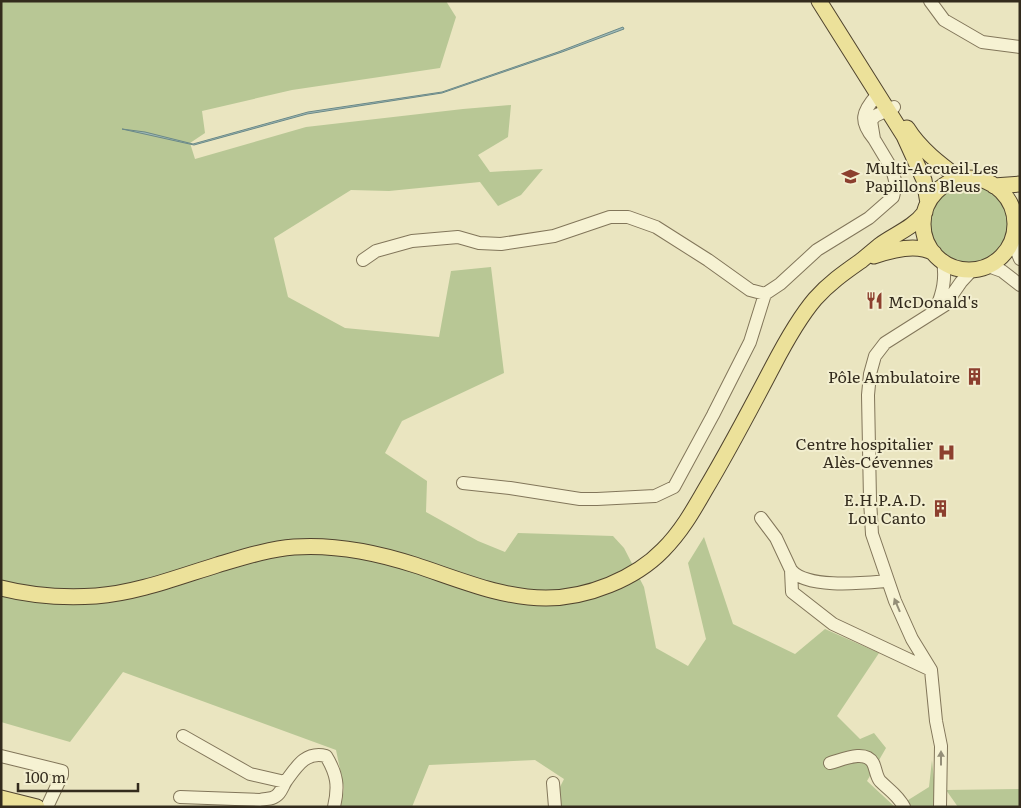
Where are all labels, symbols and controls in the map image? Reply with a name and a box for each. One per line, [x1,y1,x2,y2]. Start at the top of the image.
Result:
place label: Multi-Accueil Les Papillons Bleus [865,155,998,197]
school or university icon: Multi-Accueil Les Papillons Bleus [841,166,861,186]
place label: McDonald's [888,289,978,313]
restaurant icon: McDonald's [864,291,884,311]
place label: Pôle Ambulatoire [828,364,960,388]
building icon: Pôle Ambulatoire [964,366,984,386]
place label: Centre hospitalier Alès-Cévennes [796,431,933,473]
hospital icon: Centre hospitalier Alès-Cévennes [937,442,957,462]
place label: E.H.P.A.D. Lou Canto [844,487,926,529]
building icon: E.H.P.A.D. Lou Canto [930,498,950,518]
one-way arrow [892,598,900,612]
one-way arrow [937,750,945,766]
scale bar [18,760,138,792]
text: 100 m [25,765,66,788]

